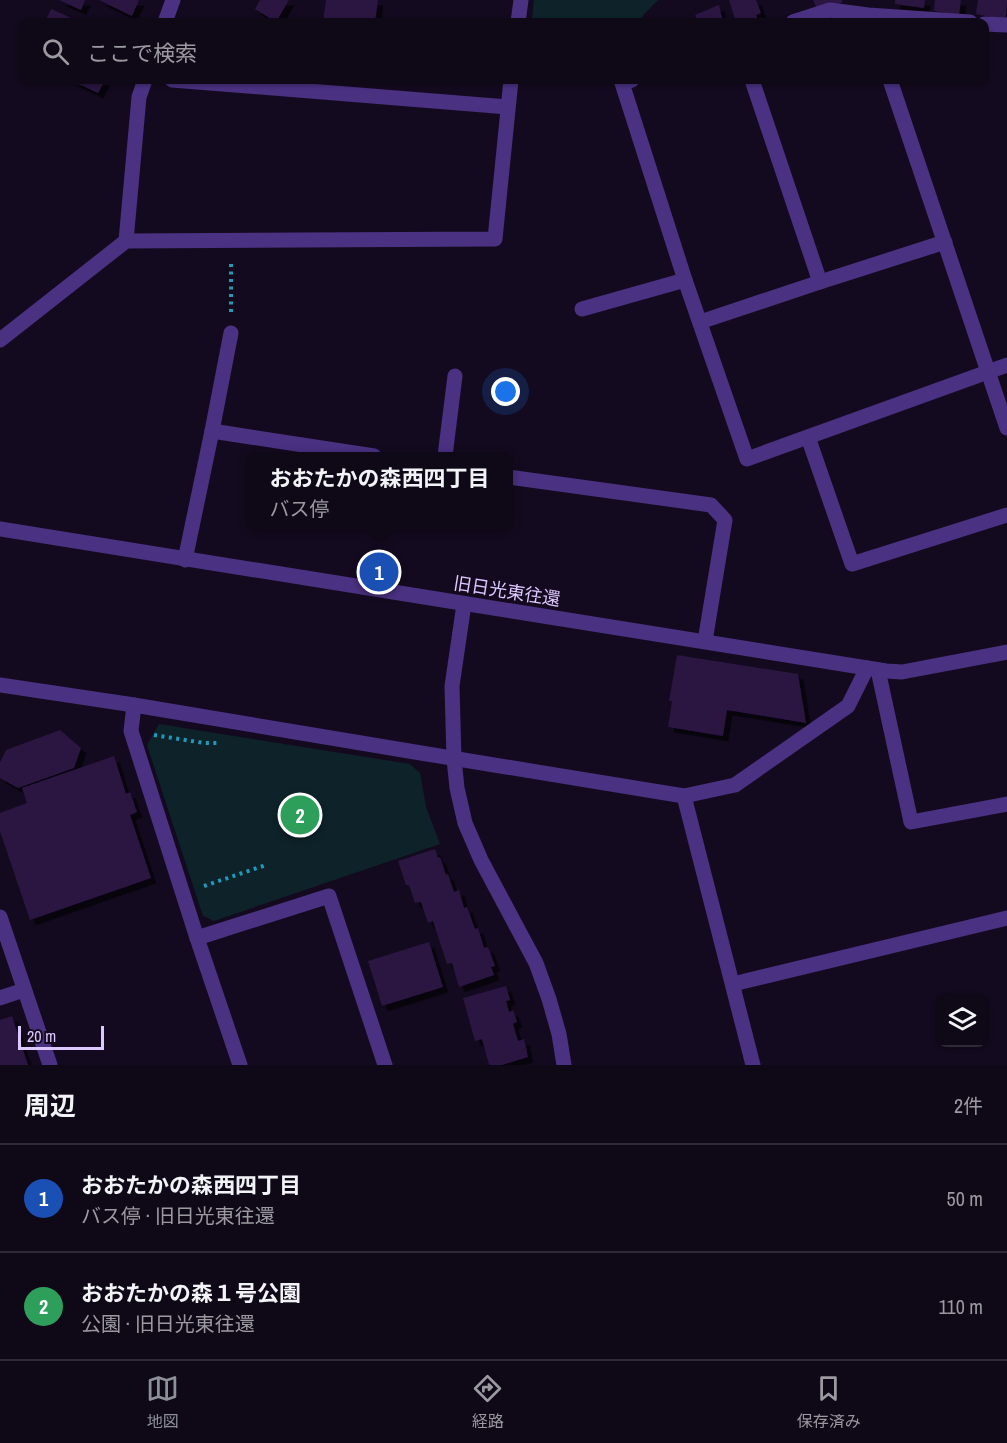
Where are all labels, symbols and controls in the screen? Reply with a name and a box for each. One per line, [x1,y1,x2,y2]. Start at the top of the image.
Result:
search box [18,18,989,84]
icon: search [39,35,72,68]
text: ここで検索 [87,38,197,68]
your location [491,377,520,406]
popup [246,452,513,530]
text: おおたかの森西四丁目 [269,463,490,493]
text: バス停 [269,495,329,522]
pin: 1 [360,550,398,594]
street label: 旧日光東往還 [452,570,562,612]
pin: 2 [280,792,320,838]
map controls [935,993,989,1047]
button: layers [935,993,989,1047]
scale bar [18,1023,104,1050]
text: 20 m [27,1025,56,1047]
text: 周辺 [24,1088,76,1123]
text: 2件 [954,1092,983,1119]
text: おおたかの森西四丁目 [81,1170,301,1200]
text: 1 [39,1185,48,1212]
text: 50 m [947,1185,983,1212]
text: バス停 · 旧日光東往還 [81,1202,275,1229]
text: おおたかの森１号公園 [81,1278,301,1308]
text: 2 [39,1293,48,1320]
text: 110 m [939,1293,983,1320]
text: 公園 · 旧日光東往還 [81,1310,255,1337]
tab: 地図 [146,1372,179,1432]
tab: 経路 [471,1372,504,1432]
tab: 保存済み [797,1372,861,1432]

